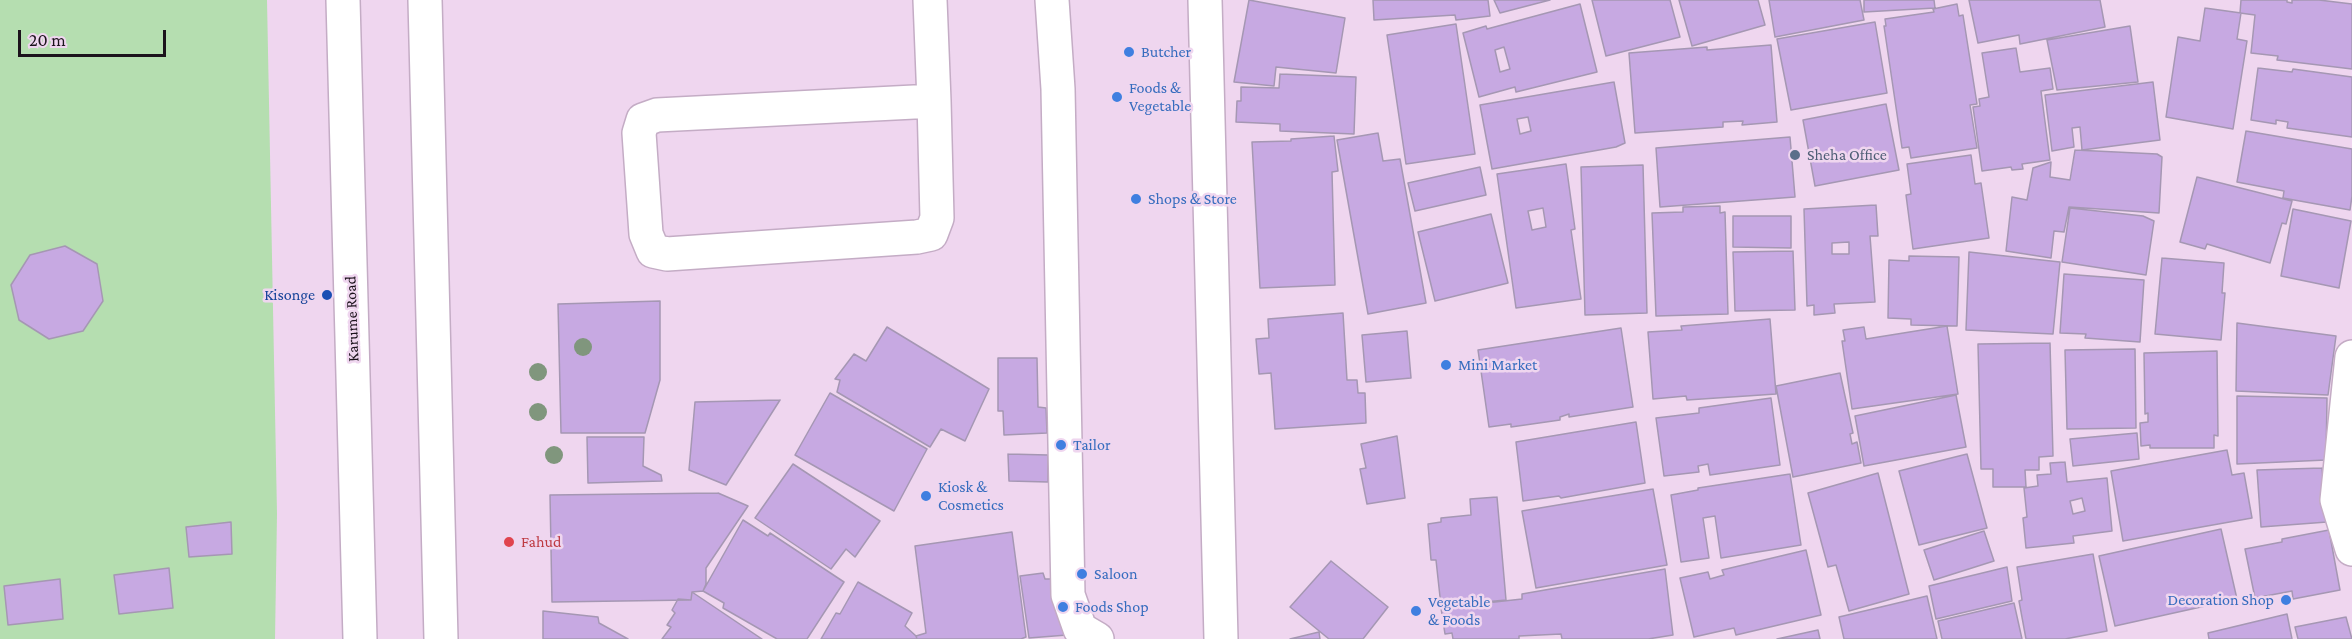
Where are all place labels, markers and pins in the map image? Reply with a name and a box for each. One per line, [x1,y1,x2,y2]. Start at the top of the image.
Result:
place label: Butcher [1141,42,1191,62]
marker: Butcher [1122,45,1136,59]
place label: Foods & Vegetable [1129,78,1191,116]
marker: Foods & Vegetable [1110,90,1124,104]
place label: Sheha Office [1807,145,1887,165]
marker: Sheha Office [1788,148,1802,162]
place label: Shops & Store [1148,189,1237,209]
marker: Shops & Store [1129,192,1143,206]
place label: Kisonge [264,285,315,305]
marker: Kisonge [320,288,334,302]
place label: Mini Market [1458,355,1537,375]
marker: Mini Market [1439,358,1453,372]
place label: Tailor [1073,435,1111,455]
marker: Tailor [1054,438,1068,452]
place label: Kiosk & Cosmetics [938,477,1004,515]
marker: Kiosk & Cosmetics [919,489,933,503]
place label: Fahud [521,532,561,552]
marker: Fahud [502,535,516,549]
place label: Saloon [1094,564,1138,584]
marker: Saloon [1075,567,1089,581]
place label: Decoration Shop [2168,590,2274,610]
place label: Vegetable & Foods [1428,592,1490,630]
marker: Decoration Shop [2279,593,2293,607]
place label: Foods Shop [1075,597,1149,617]
marker: Foods Shop [1056,600,1070,614]
marker: Vegetable & Foods [1409,604,1423,618]

